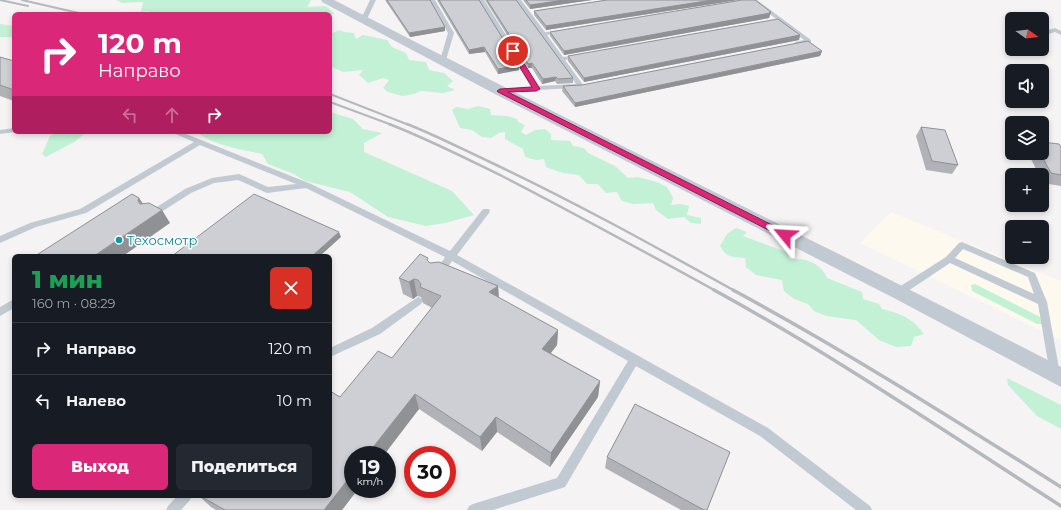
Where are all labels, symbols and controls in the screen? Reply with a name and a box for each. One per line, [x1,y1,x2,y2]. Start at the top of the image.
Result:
north arrow [1005,12,1049,56]
map controls [1005,12,1049,264]
text: 120 m [98,26,182,60]
icon: right [32,28,84,80]
pin [496,34,530,68]
icon: arrive [502,40,524,62]
text: Направо [98,60,181,82]
button: sound [1005,64,1049,108]
icon: left [119,104,141,126]
icon: ahead [161,104,183,126]
icon: right [203,104,225,126]
button: layers [1005,116,1049,160]
button: + [1005,168,1049,212]
position arrow [764,214,806,256]
button: − [1005,220,1049,264]
place label: Техосмотр [127,232,197,248]
marker: Техосмотр [114,235,124,245]
text: 1 мин [32,265,103,294]
button: close [270,267,312,309]
text: 160 m · 08:29 [32,295,115,311]
icon: right [32,338,54,360]
text: Направо [66,339,136,358]
text: 120 m [268,339,312,358]
icon: left [32,390,54,412]
text: Налево [66,391,126,410]
text: 10 m [277,391,312,410]
button: Выход [32,444,168,490]
button: Поделиться [176,444,312,490]
speed limit sign: 30 [404,446,456,498]
text: 19 [360,455,380,479]
text: km/h [357,475,383,488]

